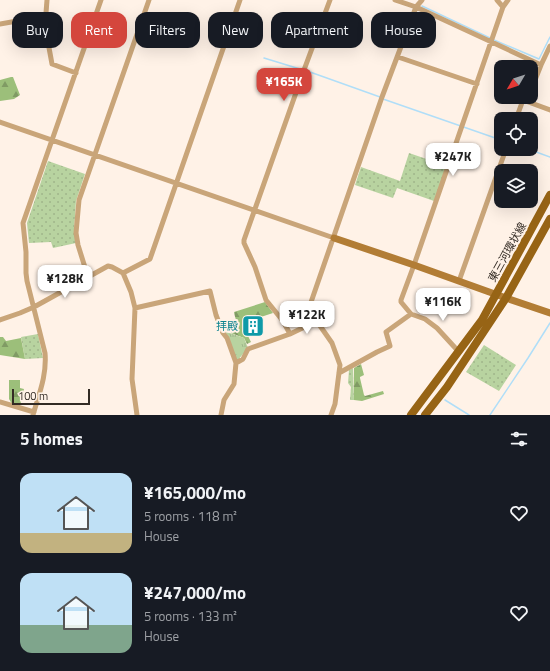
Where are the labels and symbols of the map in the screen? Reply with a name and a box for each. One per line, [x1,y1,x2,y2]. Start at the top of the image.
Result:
north arrow [494,60,538,104]
pin: ¥165K [256,68,312,102]
pin: ¥247K [425,143,481,177]
street label: 東三河環状線 [484,219,530,285]
pin: ¥128K [37,265,93,299]
pin: ¥116K [415,288,471,322]
pin: ¥122K [279,301,335,335]
building icon: 拝殿 [240,313,266,339]
place label: 拝殿 [216,318,238,334]
scale bar [12,387,90,406]

